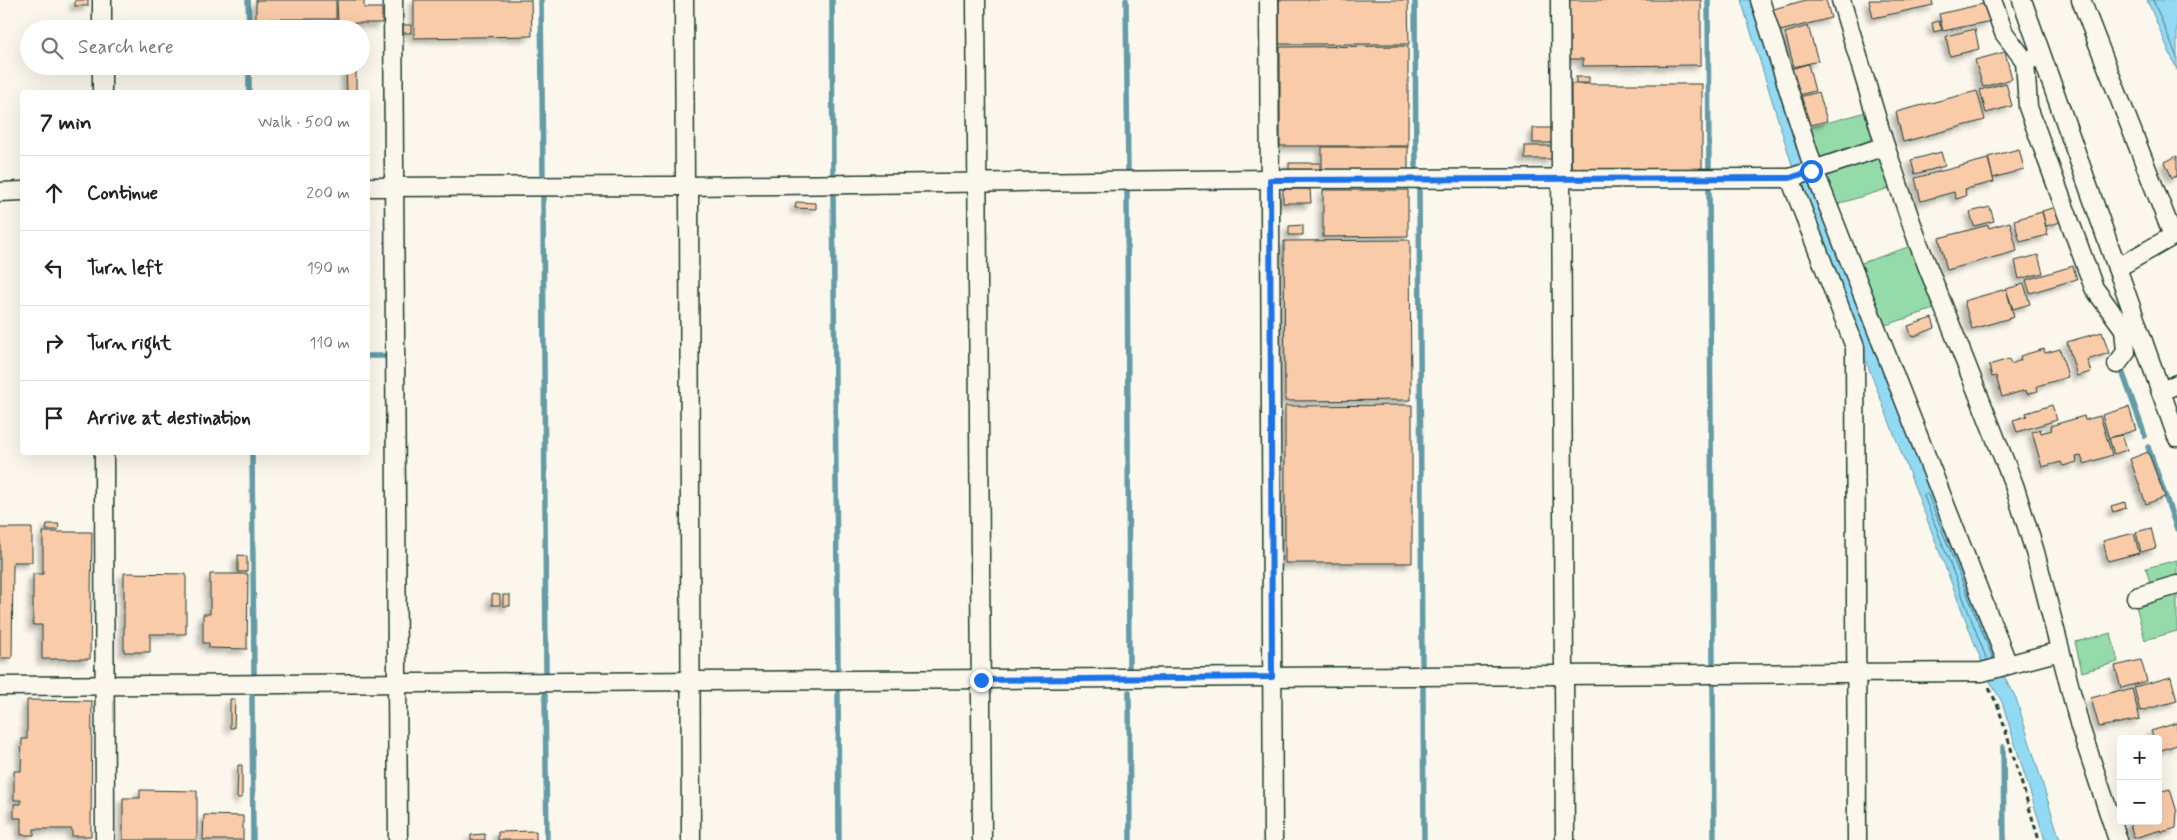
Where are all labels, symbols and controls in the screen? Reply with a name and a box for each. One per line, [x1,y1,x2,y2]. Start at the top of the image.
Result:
search box [20,20,370,75]
icon: search [38,34,66,62]
text: Search here [78,35,174,60]
text: 7 min [40,109,92,137]
text: Walk · 500 m [258,112,350,133]
route start [1800,160,1823,183]
icon: ahead [40,179,68,207]
text: Continue [87,181,158,206]
text: 200 m [306,183,350,204]
icon: left [40,254,68,282]
text: Turn left [87,256,163,281]
text: 190 m [307,258,350,279]
icon: right [40,329,68,357]
text: Turn right [87,331,171,356]
text: 110 m [309,333,350,354]
icon: arrive [40,404,68,432]
text: Arrive at destination [87,406,251,431]
route end [970,669,993,692]
map controls [2117,735,2162,825]
button: + [2117,735,2162,780]
button: − [2117,780,2162,825]

